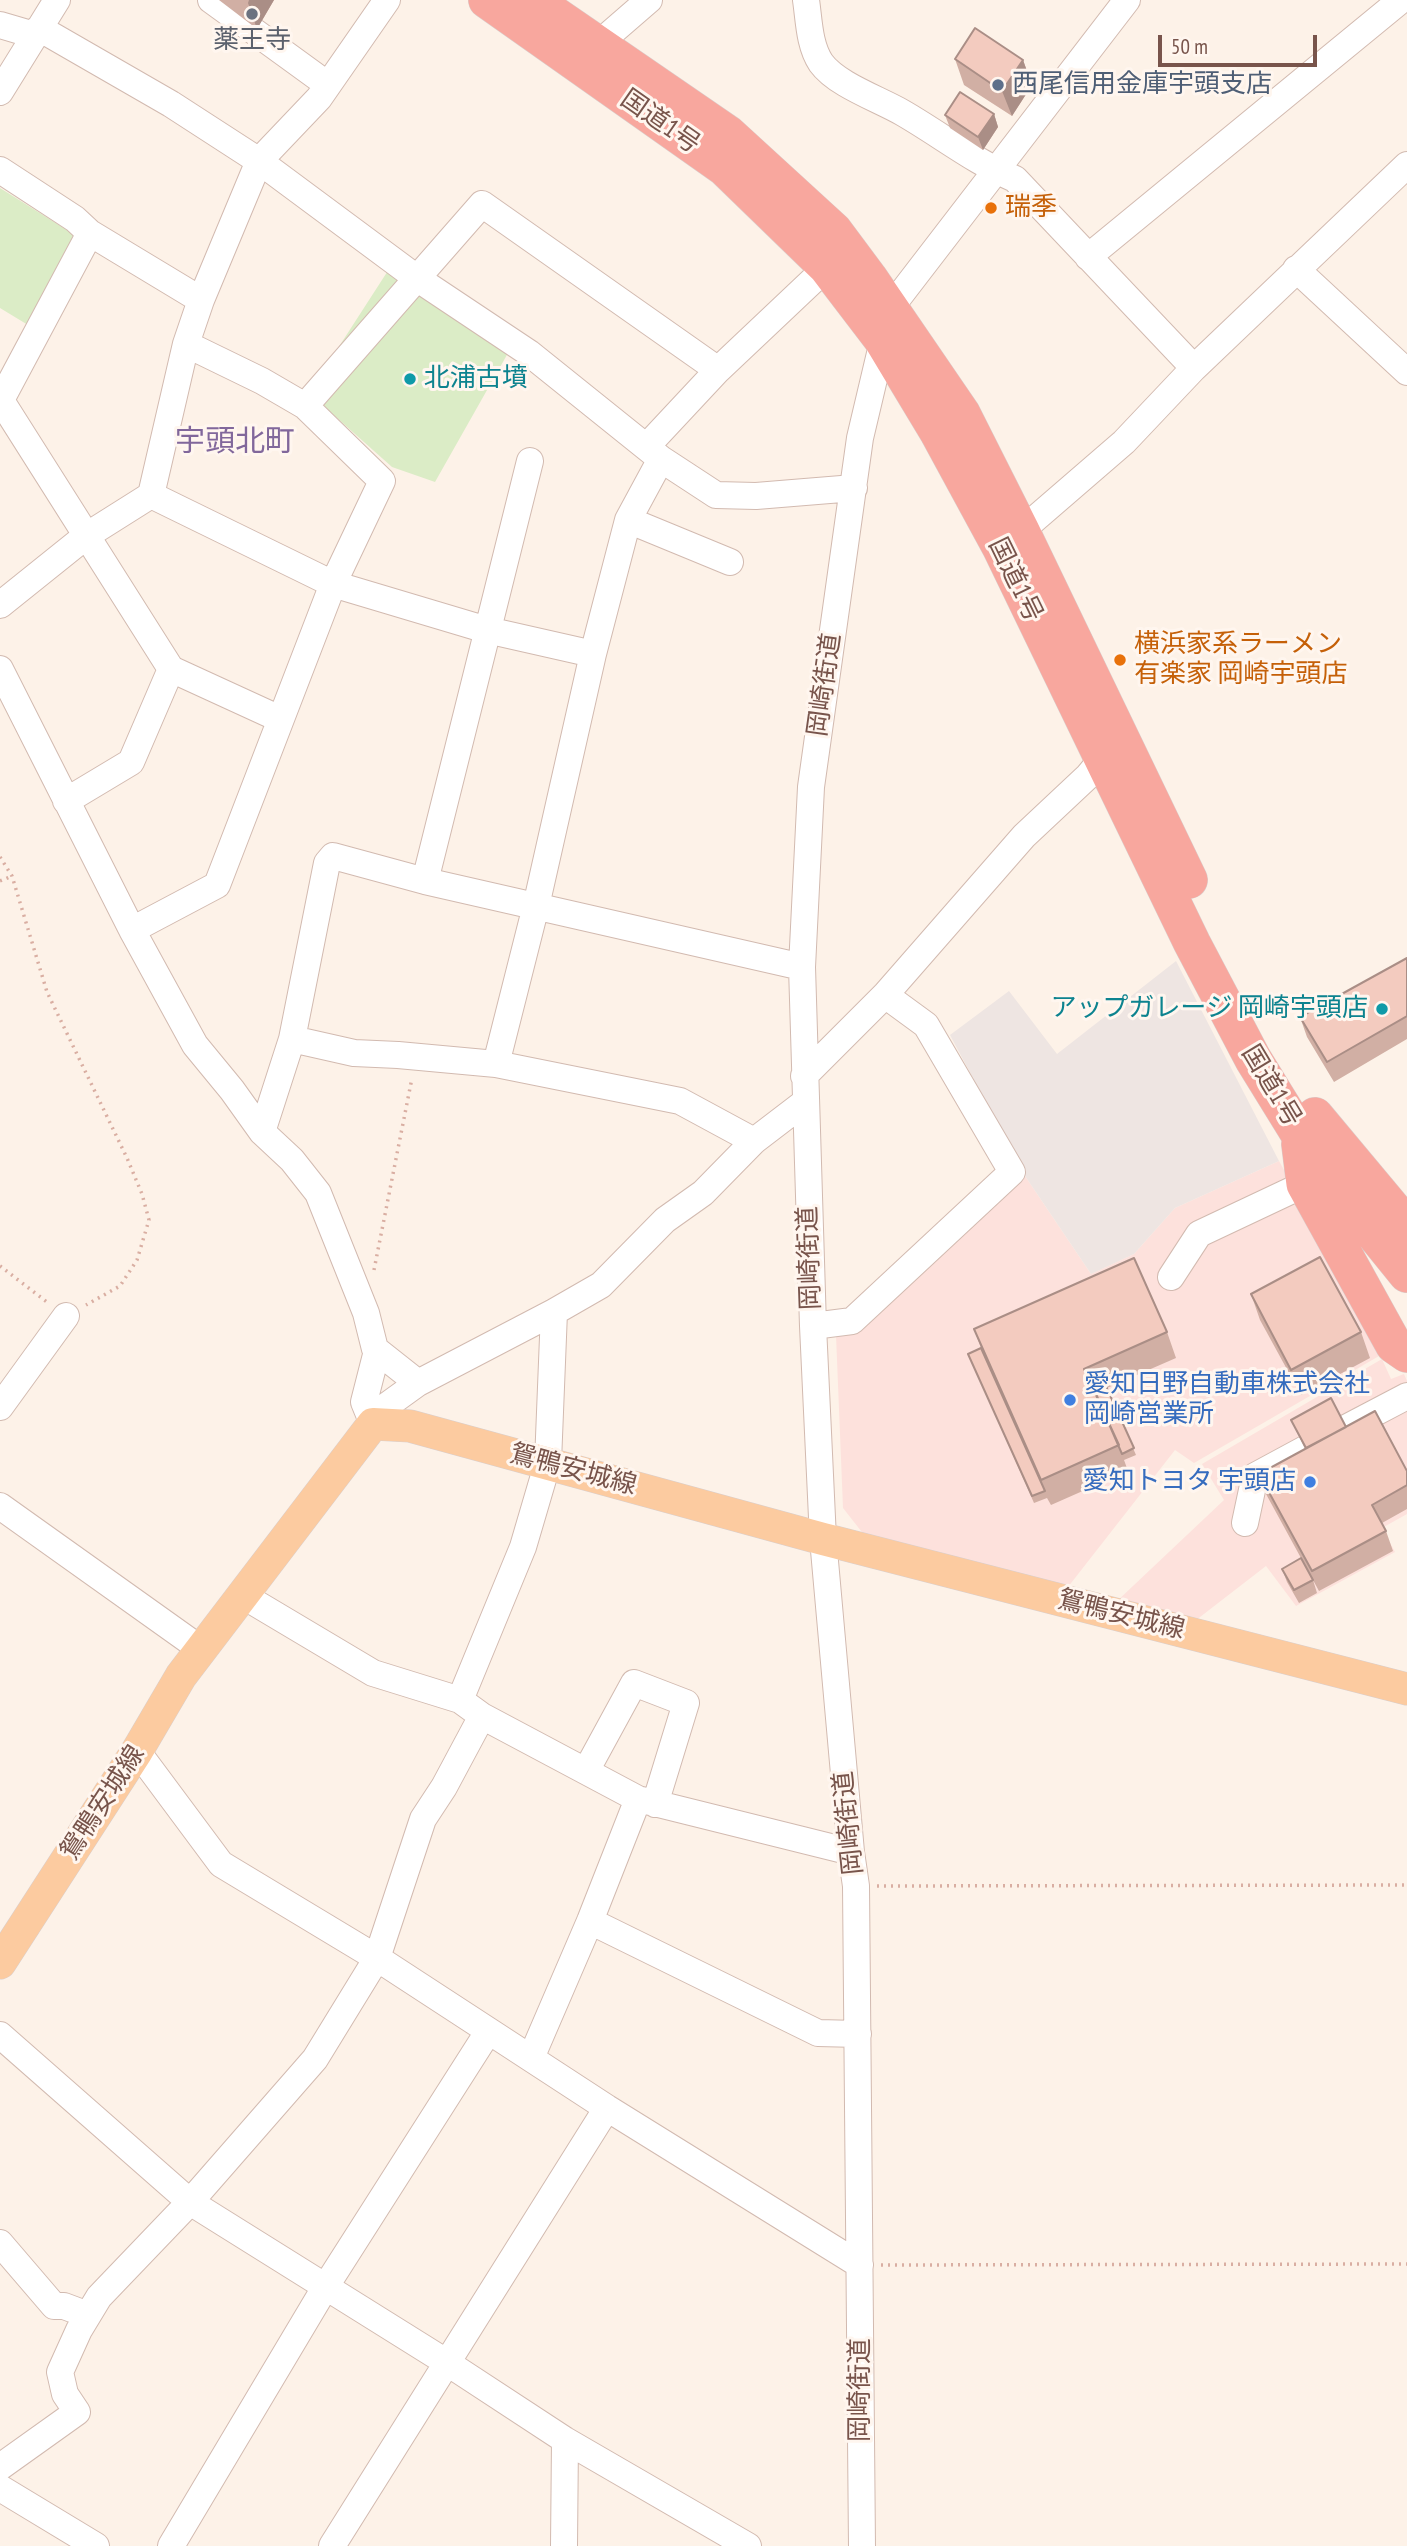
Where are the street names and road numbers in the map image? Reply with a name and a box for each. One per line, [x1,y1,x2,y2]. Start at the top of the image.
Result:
street label: 国道1号 [614,83,706,161]
street label: 国道1号 [981,533,1049,627]
street label: 岡崎街道 [802,631,848,739]
street label: 国道1号 [1235,1040,1307,1132]
street label: 岡崎街道 [793,1205,827,1311]
street label: 鴛鴨安城線 [506,1438,640,1502]
street label: 鴛鴨安城線 [1054,1584,1188,1646]
street label: 鴛鴨安城線 [55,1740,151,1866]
street label: 岡崎街道 [828,1770,870,1876]
street label: 岡崎街道 [845,2338,877,2442]

